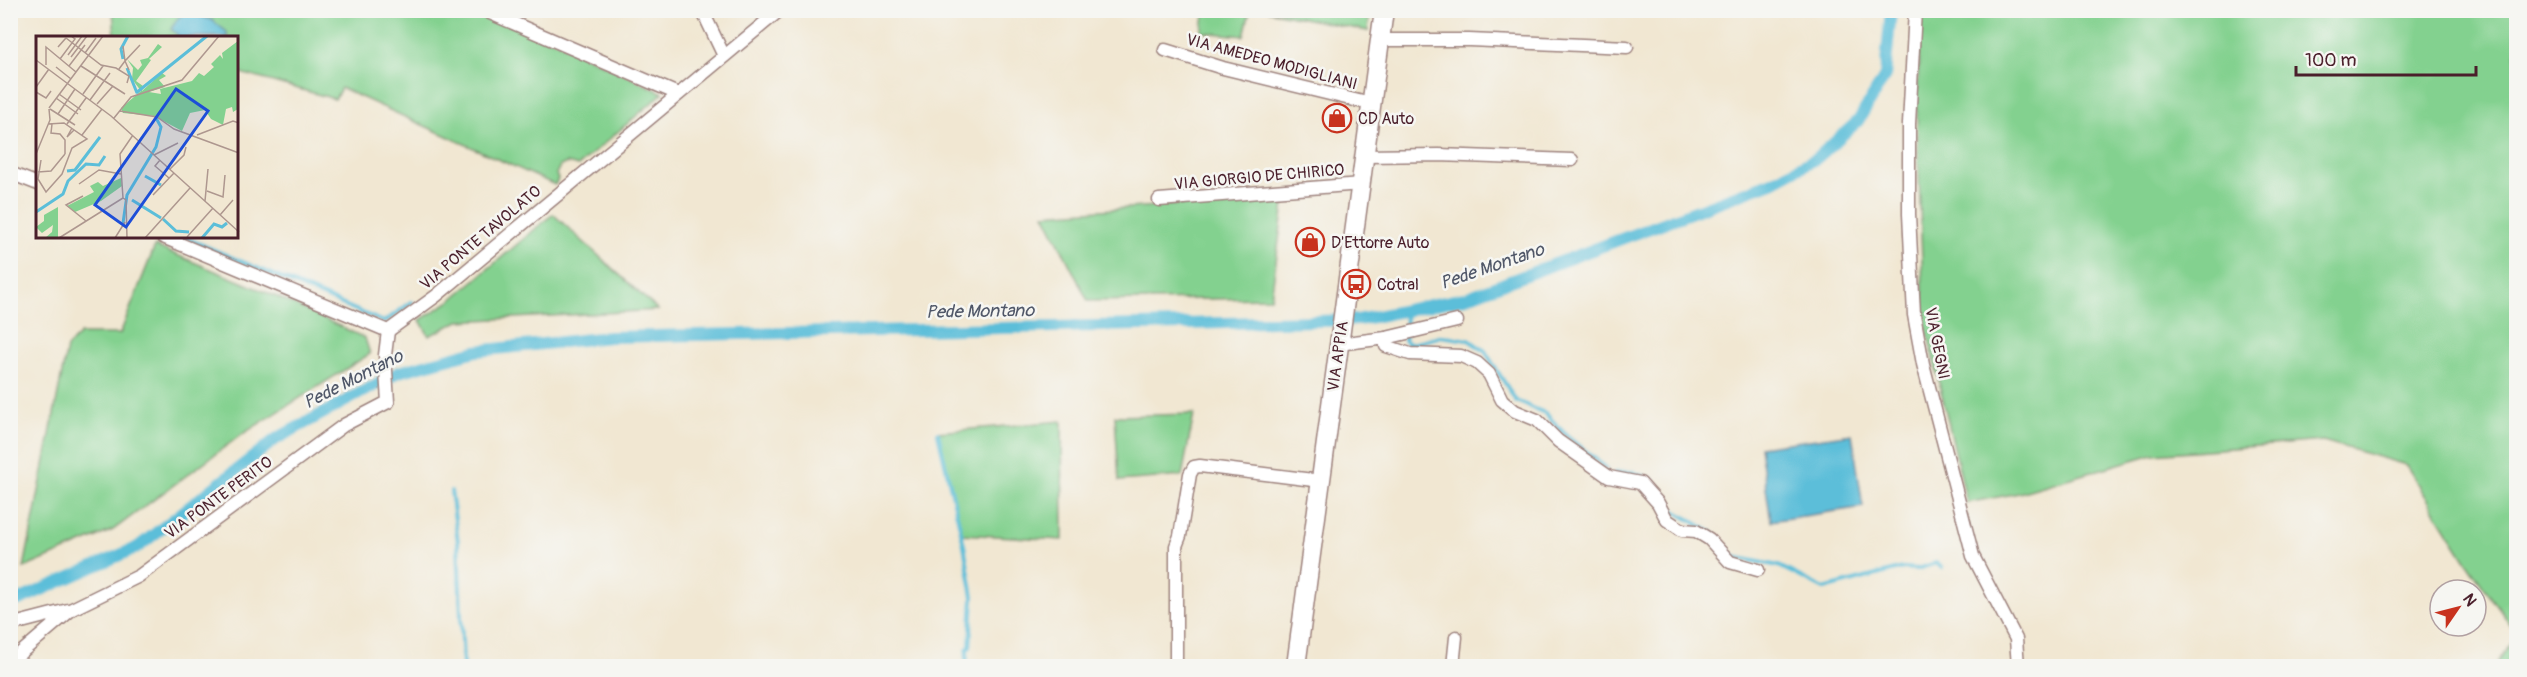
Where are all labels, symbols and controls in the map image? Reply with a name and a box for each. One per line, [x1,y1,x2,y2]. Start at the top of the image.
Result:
street label: VIA AMEDEO MODIGLIANI [1184,29,1359,94]
inset map [36,36,238,238]
scale bar [2296,39,2476,77]
text: 100 m [2305,49,2357,72]
shop icon: CD Auto [1321,102,1353,134]
place label: CD Auto [1358,109,1414,129]
street label: VIA GIORGIO DE CHIRICO [1173,160,1345,194]
street label: VIA PONTE TAVOLATO [416,181,545,294]
shop icon: D'Ettorre Auto [1294,226,1326,258]
place label: D'Ettorre Auto [1331,233,1430,253]
water label: Pede Montano [1437,238,1548,295]
bus stop icon: Cotral [1340,268,1372,300]
place label: Cotral [1377,275,1419,295]
water label: Pede Montano [926,299,1036,324]
street label: VIA GEGNI [1920,306,1954,381]
street label: VIA APPIA [1323,320,1353,393]
water label: Pede Montano [300,344,408,414]
street label: VIA PONTE PERITO [161,452,276,544]
north arrow [2428,578,2488,638]
text: N [2458,590,2481,610]

